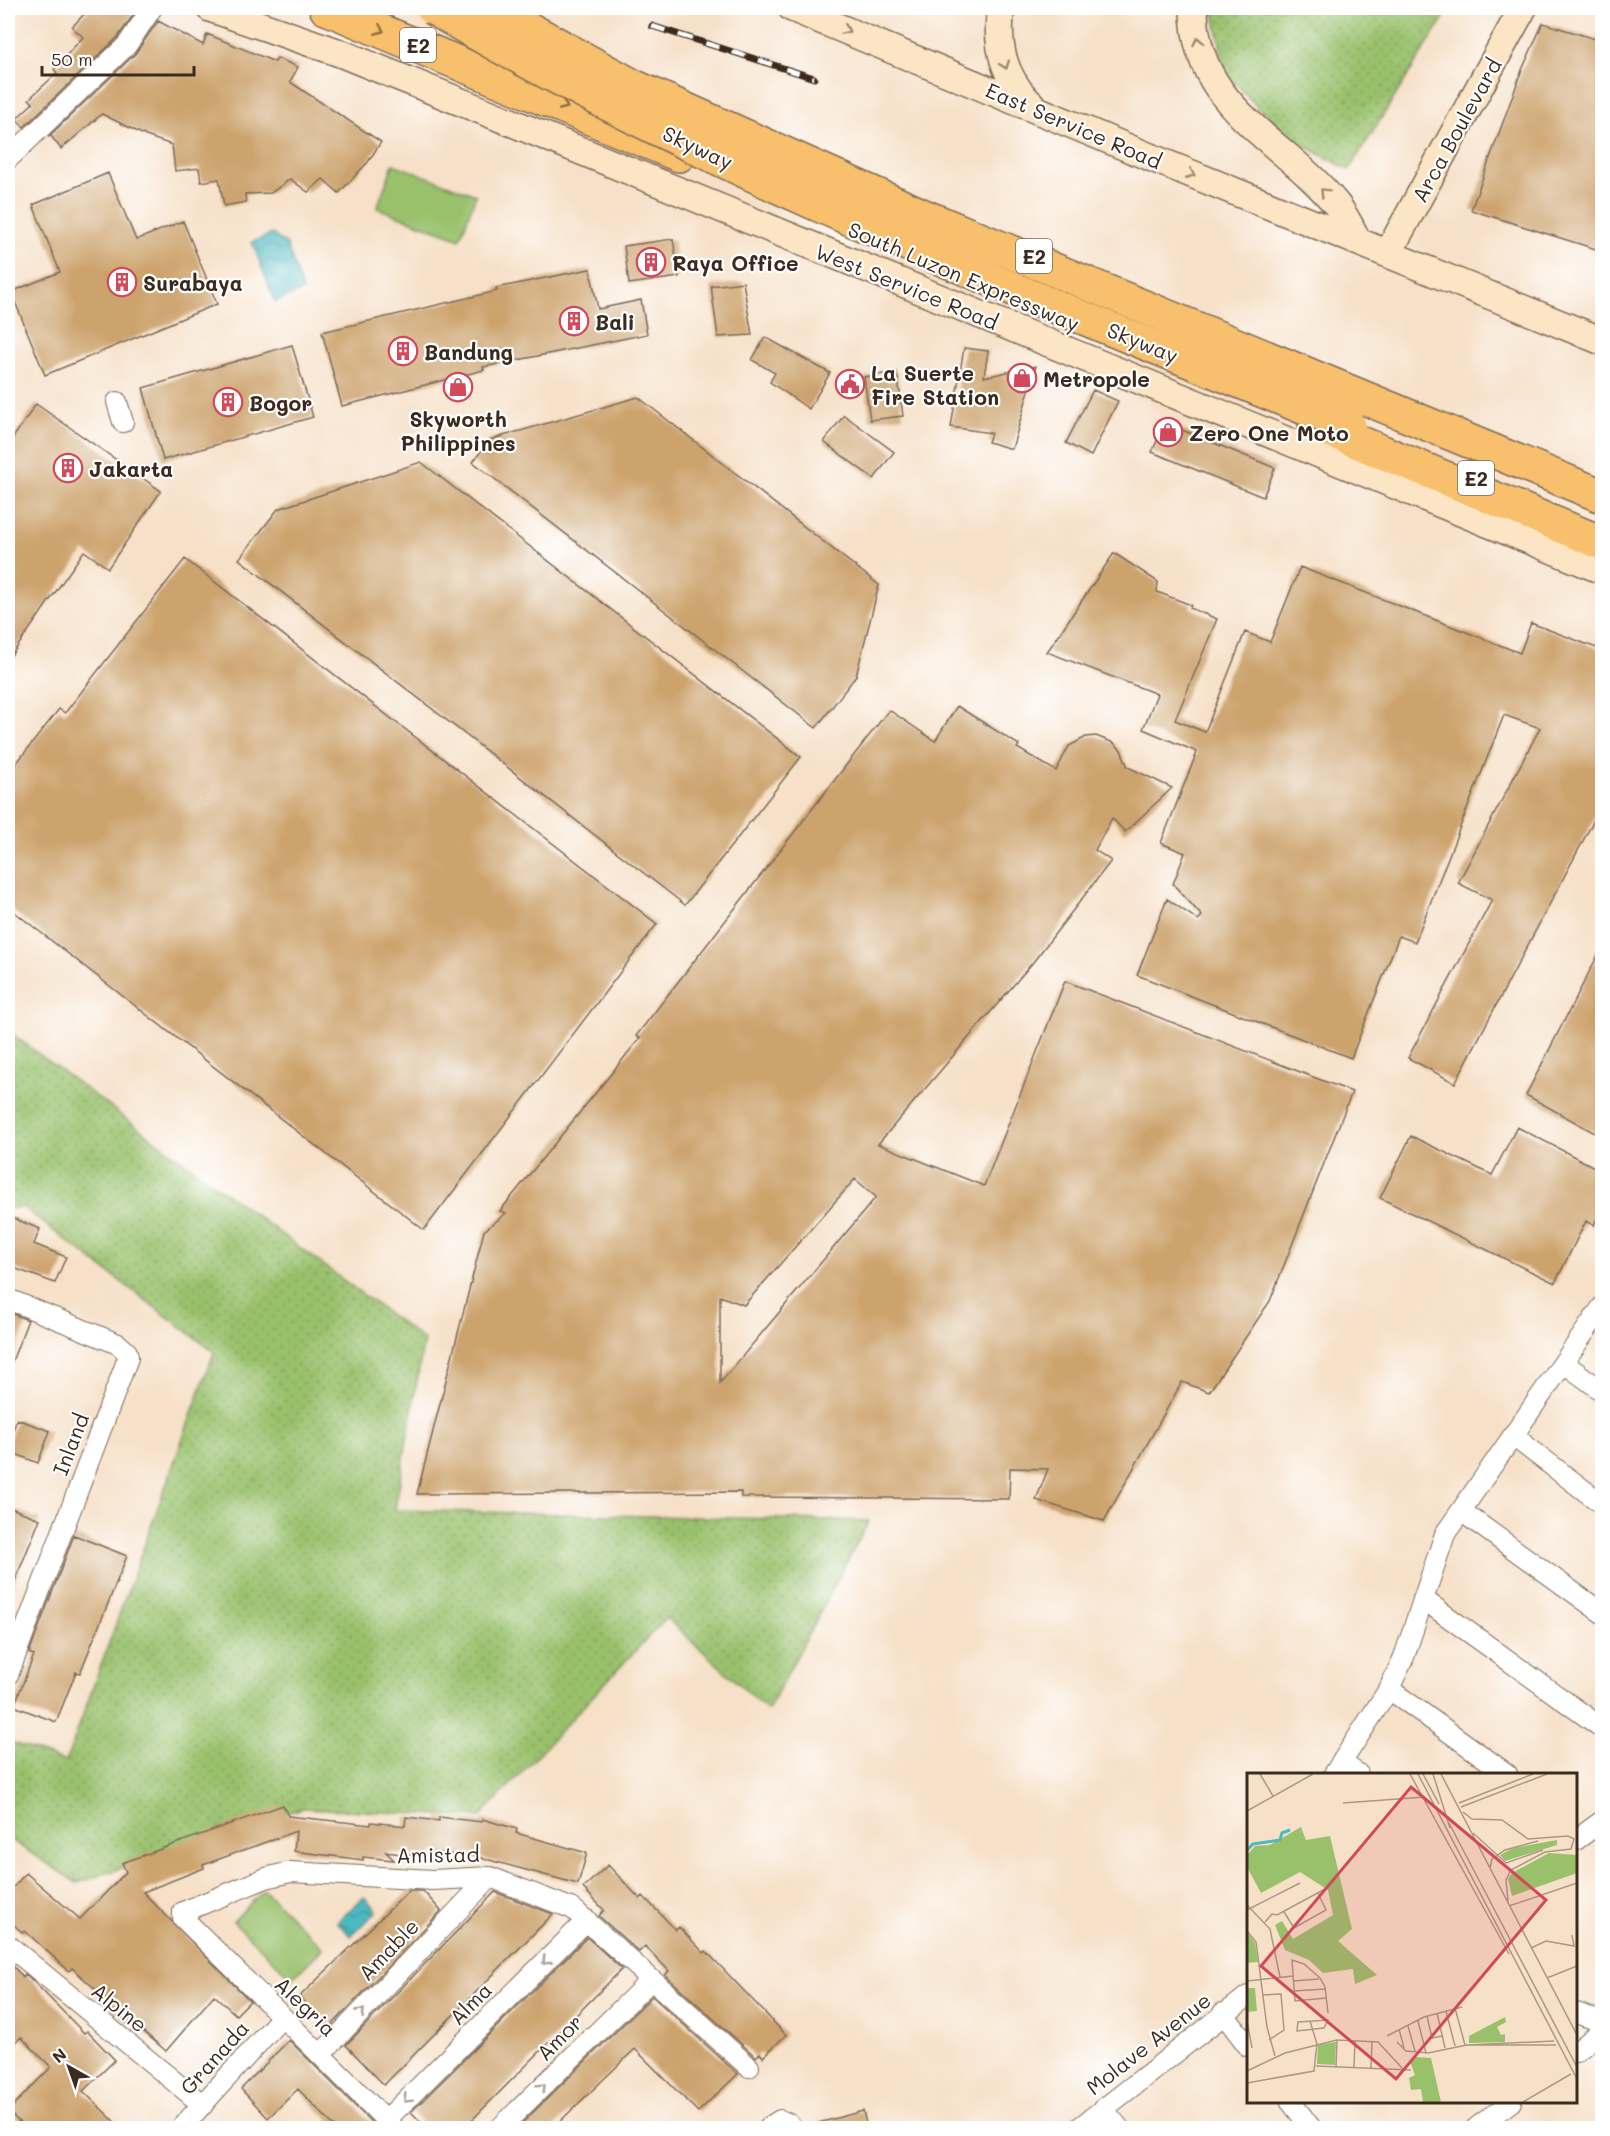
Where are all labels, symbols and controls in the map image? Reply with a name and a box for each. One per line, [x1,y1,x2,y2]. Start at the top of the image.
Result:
one-way arrow [374,23,385,35]
one-way arrow [839,23,850,35]
road number: E2 [400,28,436,62]
one-way arrow [1192,37,1205,47]
scale bar [42,39,194,77]
text: 50 m [51,47,93,71]
street label: Arca Boulevard [1405,53,1507,207]
one-way arrow [998,59,1011,70]
street label: East Service Road [982,76,1166,174]
one-way arrow [558,99,569,111]
street label: Skyway [659,119,737,175]
one-way arrow [1185,167,1196,179]
one-way arrow [1320,189,1331,200]
street label: South Luzon Expressway [844,215,1084,337]
street label: West Service Road [812,237,1002,335]
road number: E2 [1016,239,1052,273]
building icon: Raya Office [635,246,667,278]
place label: Raya Office [672,249,798,277]
building icon: Surabaya [106,266,138,298]
place label: Surabaya [143,269,243,297]
building icon: Bali [558,305,590,337]
place label: Bali [595,308,635,335]
street label: Skyway [1104,316,1182,368]
building icon: Bandung [387,335,419,367]
place label: Bandung [424,338,513,365]
place label: La Suerte Fire Station [871,359,999,410]
shop icon: Metropole [1006,362,1038,394]
place label: Metropole [1043,365,1150,392]
public building icon: La Suerte Fire Station [834,368,866,400]
shop icon: Skyworth Philippines [442,371,474,403]
building icon: Bogor [212,386,244,418]
place label: Bogor [249,389,312,416]
place label: Skyworth Philippines [400,405,516,456]
shop icon: Zero One Moto [1152,416,1184,448]
place label: Zero One Moto [1189,419,1349,446]
building icon: Jakarta [52,452,84,484]
place label: Jakarta [89,455,173,482]
road number: E2 [1458,461,1494,495]
street label: Inland [46,1409,94,1479]
inset map [1247,1773,1577,2103]
street label: Amistad [396,1840,480,1868]
street label: Amable [352,1912,424,1986]
one-way arrow [542,1954,553,1965]
street label: Alegria [270,1970,342,2042]
street label: Alpine [87,1976,153,2038]
street label: Alma [443,1976,497,2030]
street label: Molave Avenue [1080,1986,1216,2100]
one-way arrow [354,2008,365,2019]
street label: Amor [530,2008,588,2066]
street label: Granada [174,2014,254,2100]
north arrow [39,2037,99,2097]
text: N [48,2043,70,2067]
one-way arrow [534,2084,545,2095]
one-way arrow [404,2091,415,2102]

